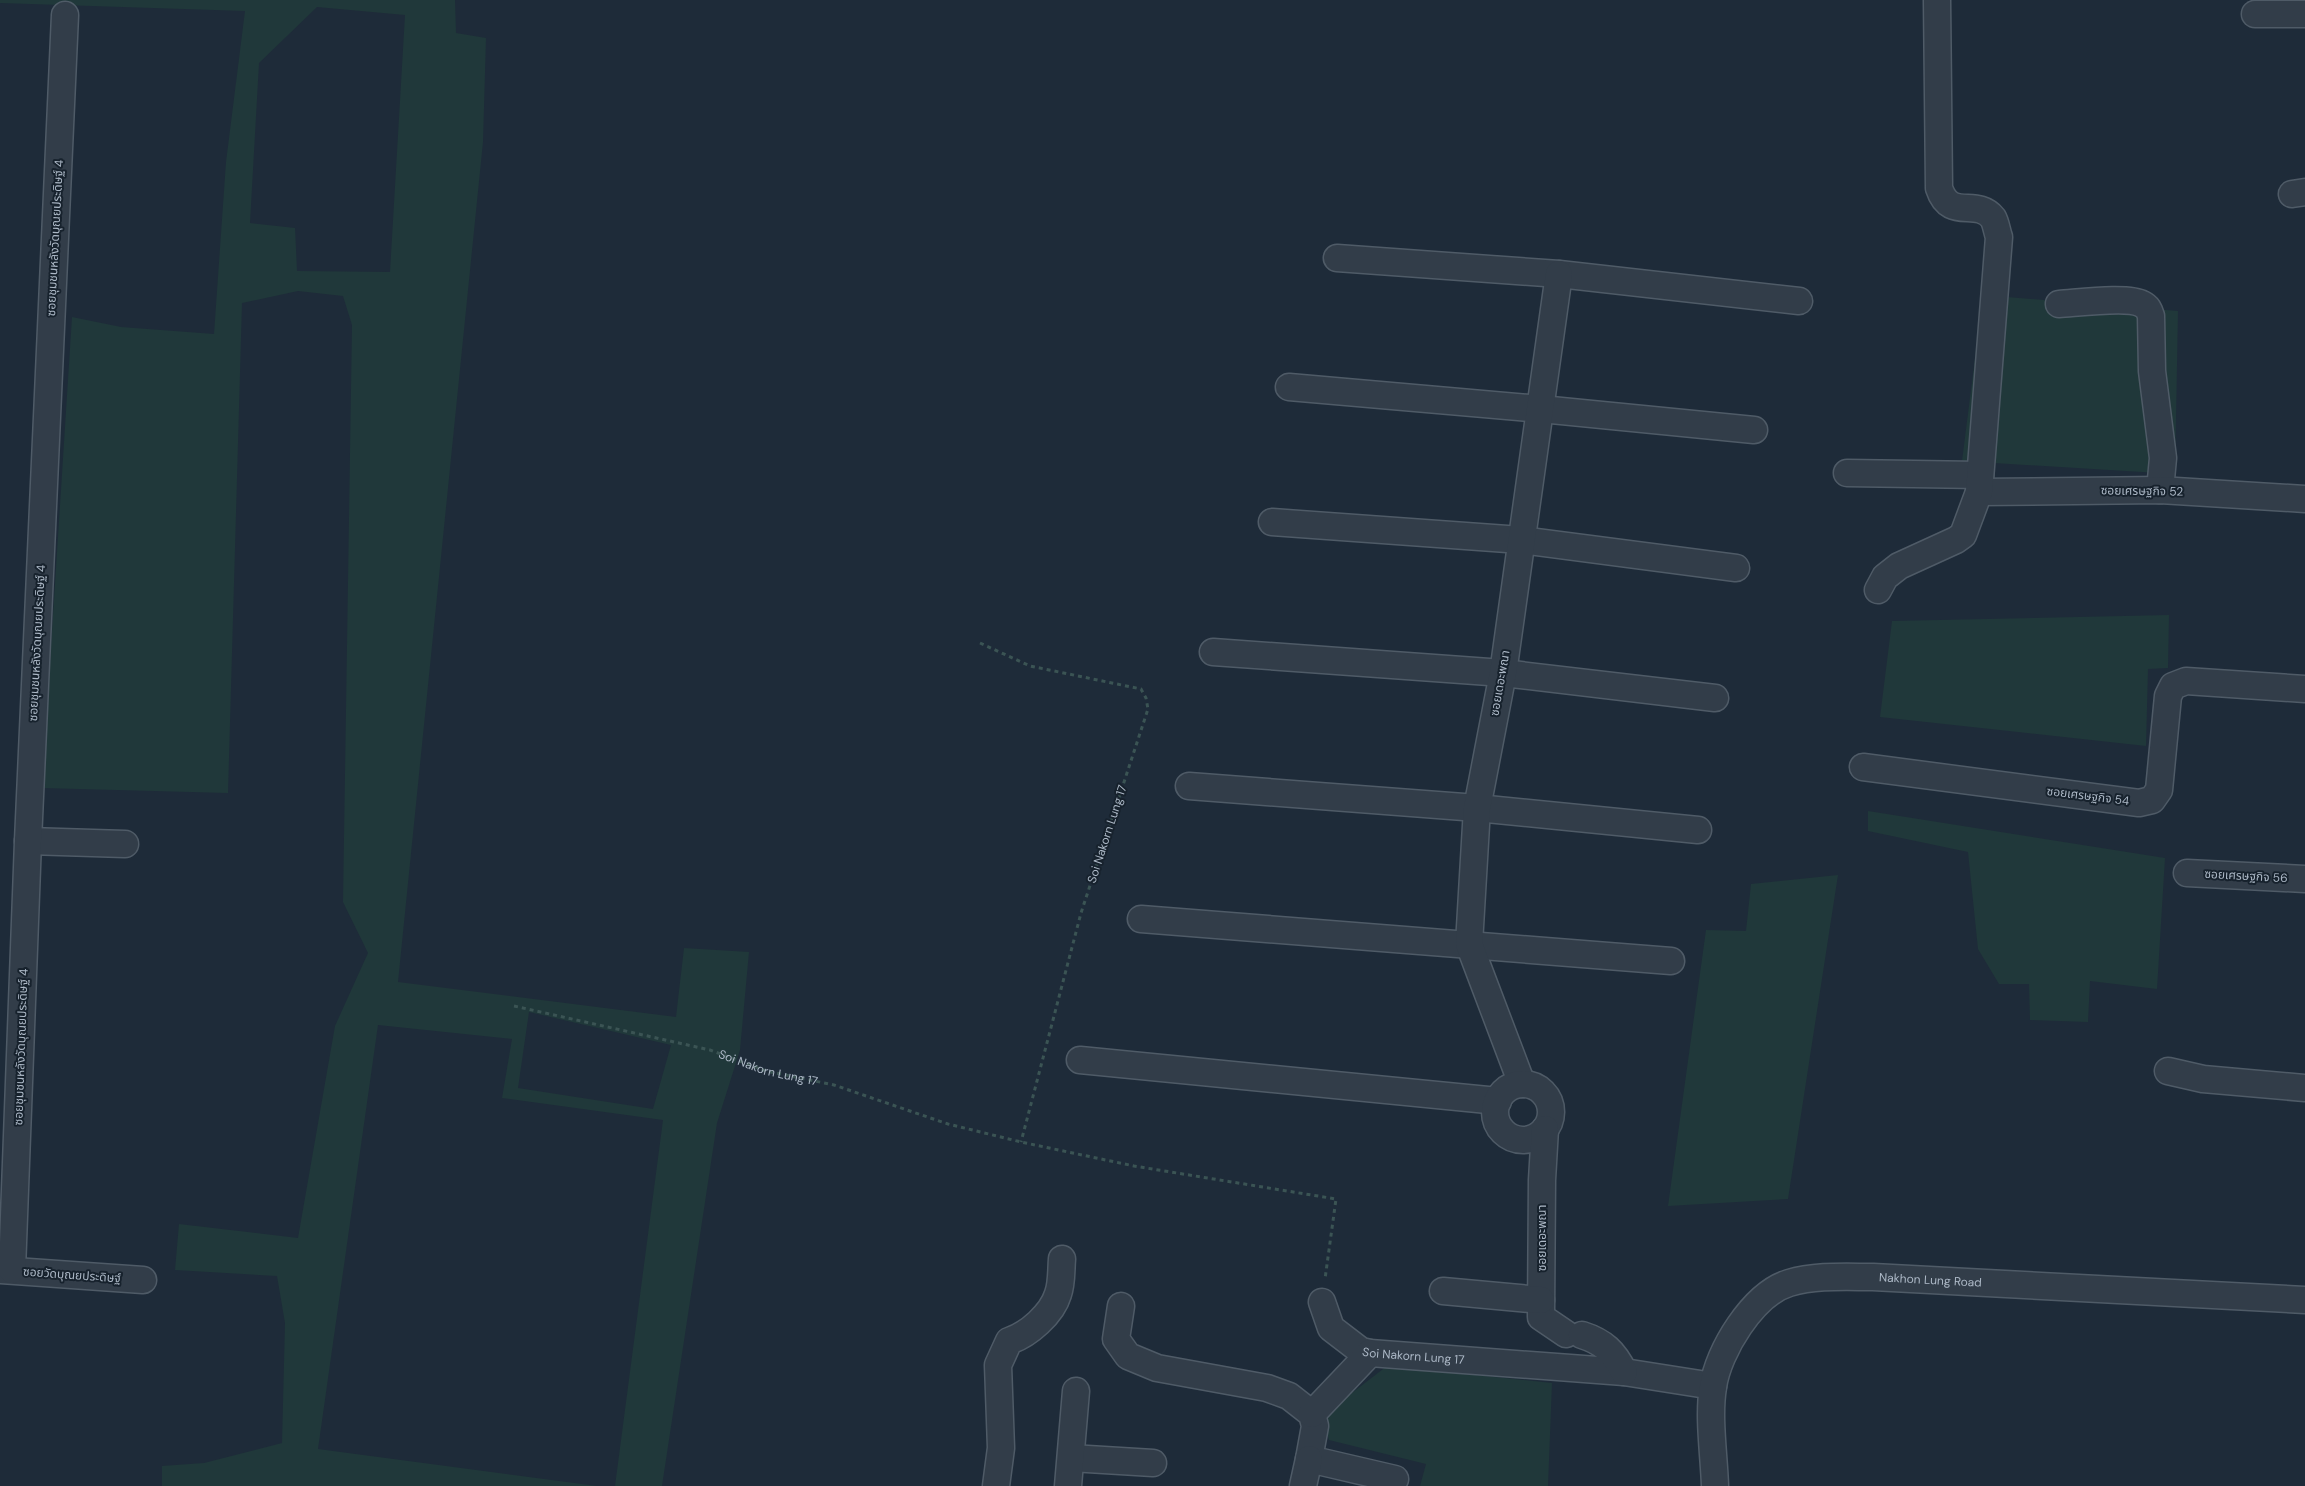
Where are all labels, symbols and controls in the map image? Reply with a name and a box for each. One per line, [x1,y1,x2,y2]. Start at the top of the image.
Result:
street label: ซอยชุมชนหลังวัดบุณยประดิษฐ์ 4 [43,159,67,317]
street label: ซอยเศรษฐกิจ 52 [2101,482,2183,500]
street label: ซอยชุมชนหลังวัดบุณยประดิษฐ์ 4 [25,564,49,722]
street label: ซอยเดอะพณา [1486,649,1514,717]
street label: Soi Nakorn Lung 17 [1084,783,1130,885]
street label: ซอยเศรษฐกิจ 54 [2046,783,2130,809]
street label: ซอยเศรษฐกิจ 56 [2204,866,2288,886]
street label: ซอยชุมชนหลังวัดบุณยประดิษฐ์ 4 [10,968,32,1126]
street label: Soi Nakorn Lung 17 [716,1046,819,1089]
street label: ซอยเดอะพณา [1534,1205,1550,1271]
street label: ซอยวัดบุณยประดิษฐ์ [23,1264,122,1286]
street label: Nakhon Lung Road [1879,1269,1982,1291]
street label: Soi Nakorn Lung 17 [1361,1344,1465,1368]

